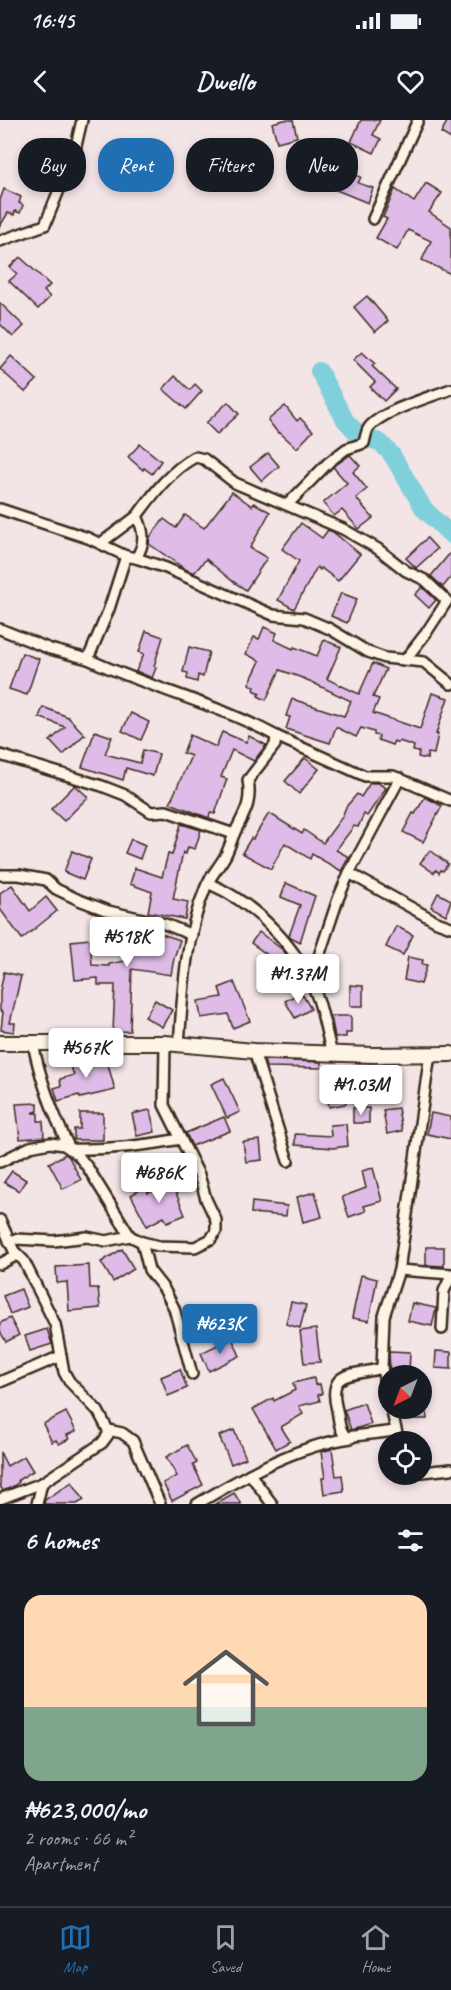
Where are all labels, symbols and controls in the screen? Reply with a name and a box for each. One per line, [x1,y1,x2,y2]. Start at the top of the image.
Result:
text: 16:45 [30,7,74,35]
text: Dwello [196,64,255,98]
icon: back [24,65,57,98]
icon: heart [394,65,427,98]
chip: Buy [18,138,86,192]
chip: Rent [98,138,174,192]
chip: Filters [186,138,274,192]
chip: New [286,138,358,192]
pin: ₦518K [85,917,169,968]
text: ₦518K [104,924,150,949]
pin: ₦1.37M [249,954,347,1005]
text: ₦1.37M [270,961,326,986]
pin: ₦567K [44,1028,128,1079]
text: ₦567K [62,1035,110,1060]
pin: ₦1.03M [312,1065,410,1116]
text: ₦1.03M [333,1072,389,1097]
pin: ₦686K [117,1153,201,1204]
text: ₦686K [135,1160,183,1185]
pin: ₦623K [178,1304,262,1355]
text: ₦623K [196,1311,244,1336]
north arrow [378,1365,432,1419]
map controls [378,1365,432,1485]
button: locate [378,1431,432,1485]
text: 6 homes [24,1524,98,1557]
icon: filters [394,1524,427,1557]
icon: home [172,1634,280,1742]
text: ₦623,000/mo [24,1793,146,1826]
text: 2 rooms · 66 m² [24,1826,132,1851]
text: Apartment [24,1851,97,1876]
tab: Map [59,1921,92,1977]
tab: Saved [209,1921,242,1977]
tab: Home [359,1921,392,1977]

